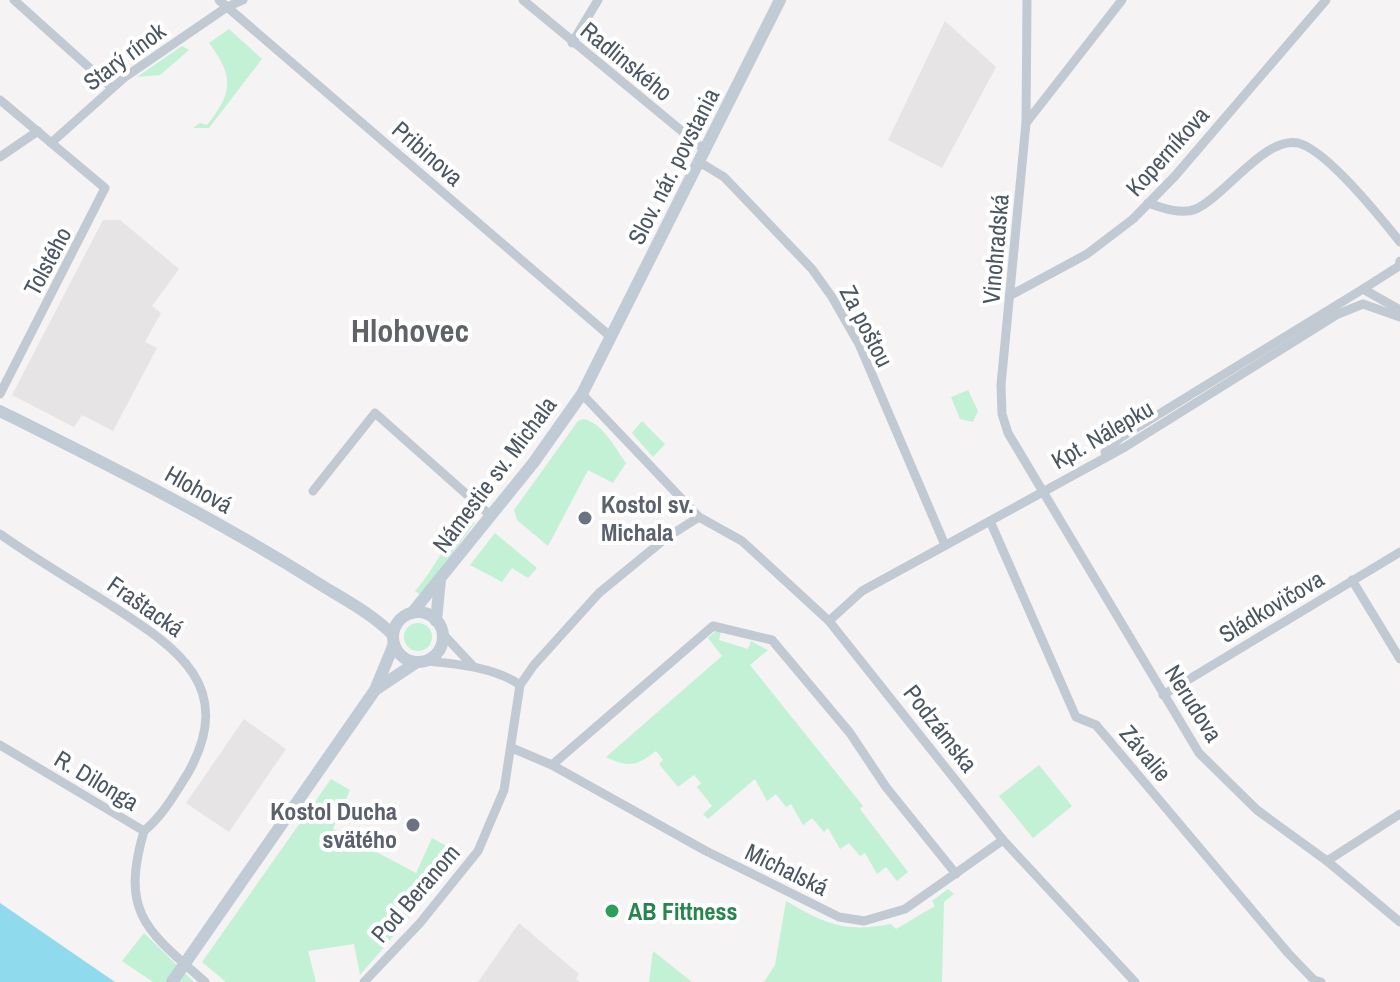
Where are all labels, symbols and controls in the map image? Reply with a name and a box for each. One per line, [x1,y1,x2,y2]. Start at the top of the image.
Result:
street label: Starý rínok [76,14,172,97]
street label: Radlinského [574,14,680,108]
street label: Slov. nár. povstania [620,82,726,250]
street label: Koperníkova [1118,99,1216,203]
street label: Pribinova [386,113,470,193]
street label: Vinohradská [974,193,1016,305]
street label: Tolstého [16,221,78,301]
street label: Za poštou [833,280,901,372]
district label: Hlohovec [351,309,469,352]
street label: Námestie sv. Michala [425,389,563,559]
street label: Kpt. Nálepku [1045,392,1159,476]
street label: Hlohová [160,458,238,521]
place label: Kostol sv. Michala [601,488,694,548]
marker: Kostol sv. Michala [576,509,594,527]
street label: Sládkovičova [1213,562,1329,650]
street label: Fraštacká [101,568,191,644]
street label: Nerudova [1158,658,1230,748]
street label: Podzámska [897,678,985,778]
street label: Závalie [1113,718,1179,788]
street label: R. Dilonga [49,742,145,818]
place label: Kostol Ducha svätého [270,795,397,855]
marker: Kostol Ducha svätého [404,816,422,834]
street label: Michalská [740,835,834,903]
street label: Pod Beranom [363,837,467,949]
place label: AB Fittness [628,895,737,927]
marker: AB Fittness [603,902,621,920]

